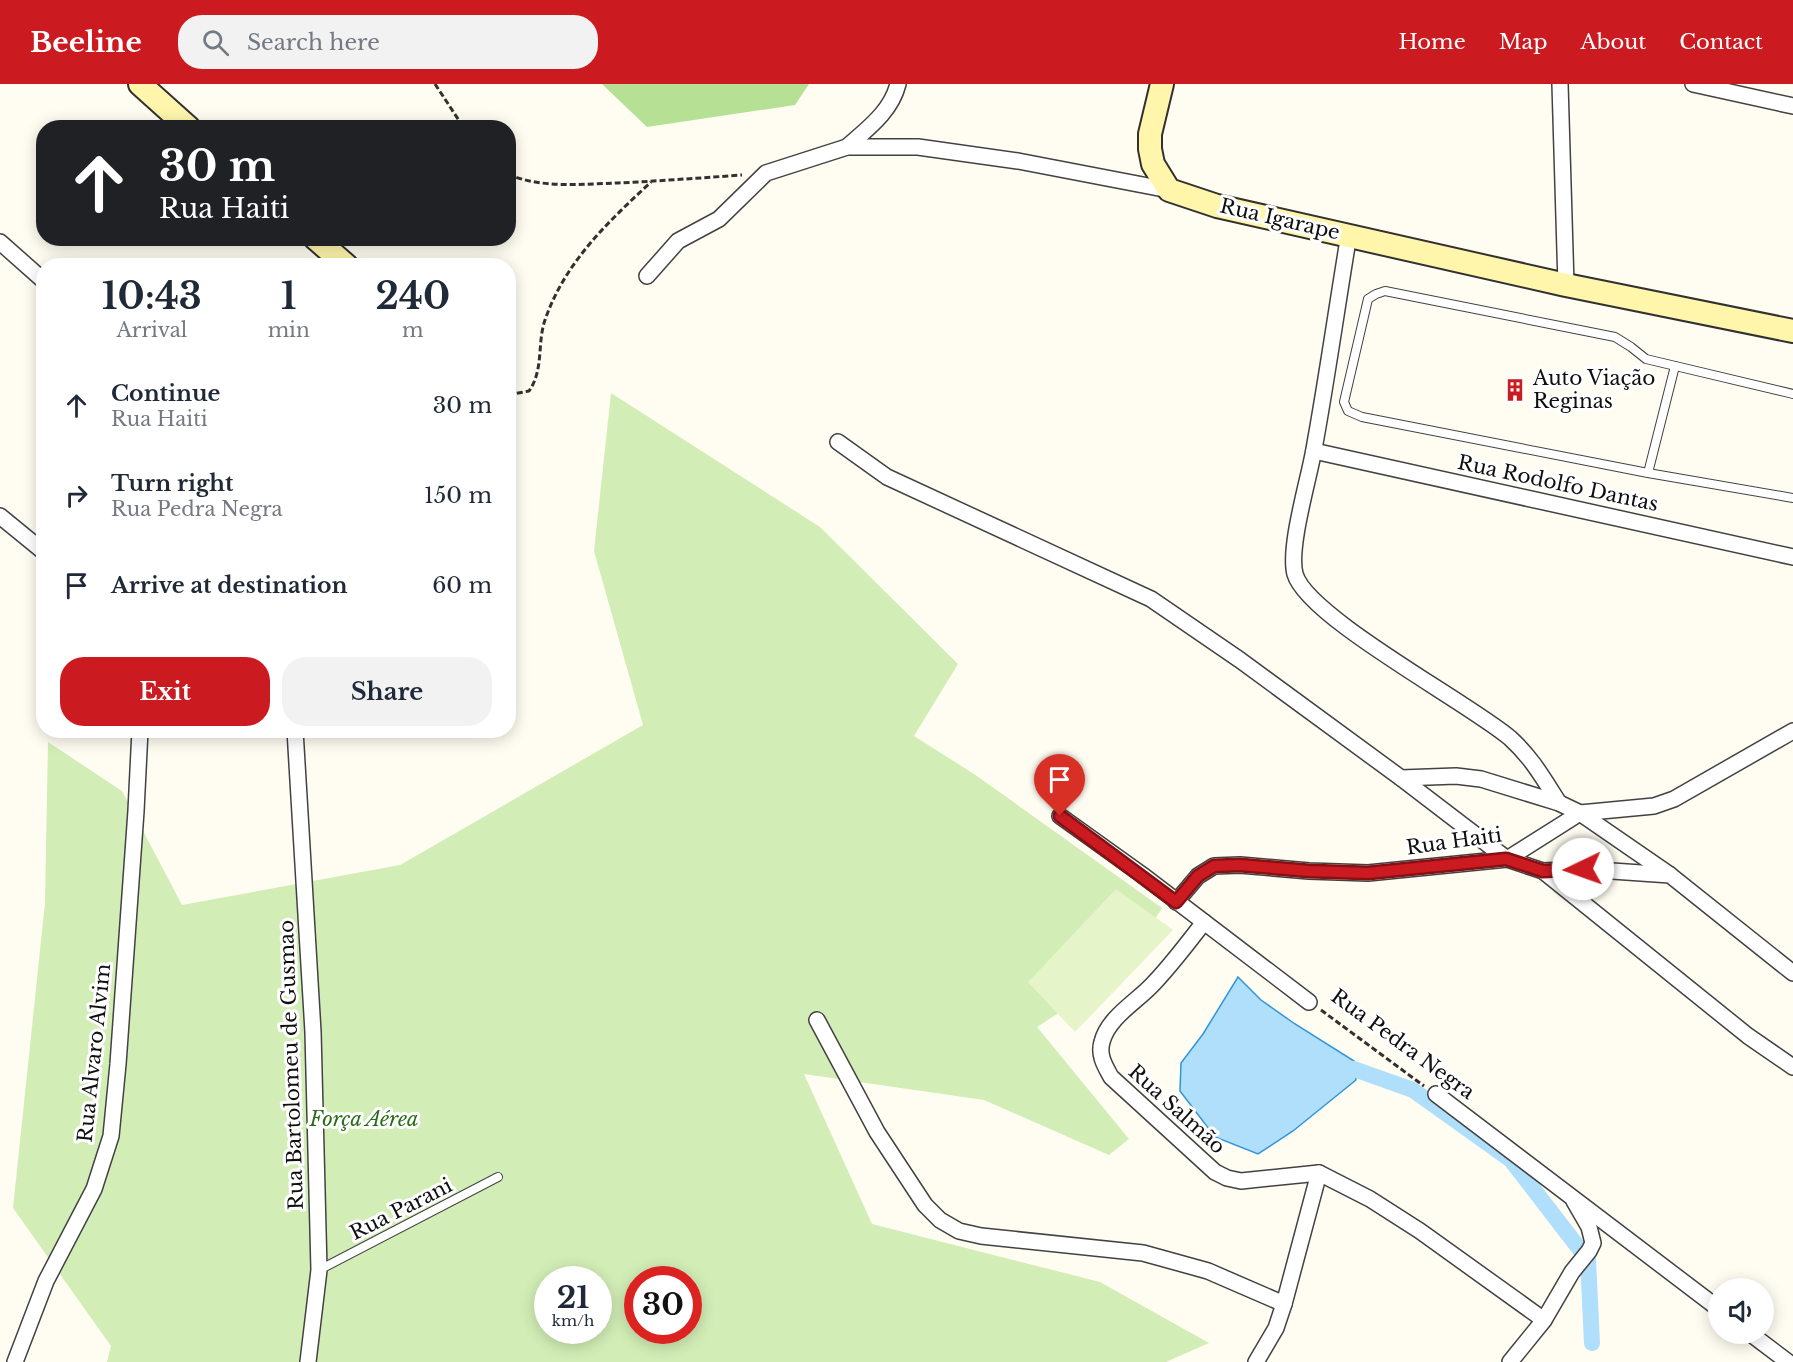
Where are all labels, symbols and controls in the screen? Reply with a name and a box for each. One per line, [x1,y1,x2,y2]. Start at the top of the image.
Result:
search box [178,15,598,69]
text: Beeline [30,25,142,60]
icon: search [199,26,232,59]
text: Search here [247,29,380,56]
text: Home [1399,29,1466,55]
text: Map [1499,29,1547,55]
text: About [1580,29,1646,55]
text: Contact [1679,29,1763,55]
text: 30 m [159,140,275,192]
icon: ahead [60,144,138,222]
text: Rua Haiti [159,192,289,225]
street label: Rua Igarape [1218,194,1342,244]
text: 10:43 [102,274,202,319]
text: 1 [281,274,297,319]
text: 240 [376,274,450,319]
text: Arrival [116,318,187,342]
text: min [268,318,310,342]
text: m [402,318,424,342]
place label: Auto Viação Reginas [1532,366,1655,413]
building icon: Auto Viação Reginas [1502,377,1528,403]
text: Continue [111,380,220,407]
icon: ahead [60,389,93,422]
text: 30 m [433,392,492,419]
text: Rua Haiti [111,407,208,431]
street label: Rua Rodolfo Dantas [1456,450,1660,516]
text: Turn right [111,470,233,497]
icon: right [60,479,93,512]
text: 150 m [424,482,492,509]
text: Rua Pedra Negra [111,497,283,521]
icon: arrive [60,569,93,602]
text: Arrive at destination [111,572,348,599]
text: 60 m [432,572,492,599]
button: Exit [60,657,270,726]
button: Share [282,657,492,726]
pin [1034,754,1085,816]
icon: arrive [1043,763,1076,796]
street label: Rua Haiti [1405,822,1504,860]
position arrow [1551,837,1615,901]
street label: Rua Bartolomeu de Gusmao [274,920,308,1210]
street label: Rua Alvaro Alvim [73,962,115,1144]
street label: Rua Pedra Negra [1327,984,1480,1105]
street label: Rua Salmão [1124,1059,1230,1159]
park label: Força Aérea [308,1107,419,1131]
street label: Rua Parani [346,1173,456,1245]
speed limit sign: 30 [624,1266,702,1344]
map controls [1708,1278,1774,1344]
button: sound [1708,1278,1774,1344]
text: 21 [557,1279,589,1316]
text: km/h [552,1311,594,1330]

